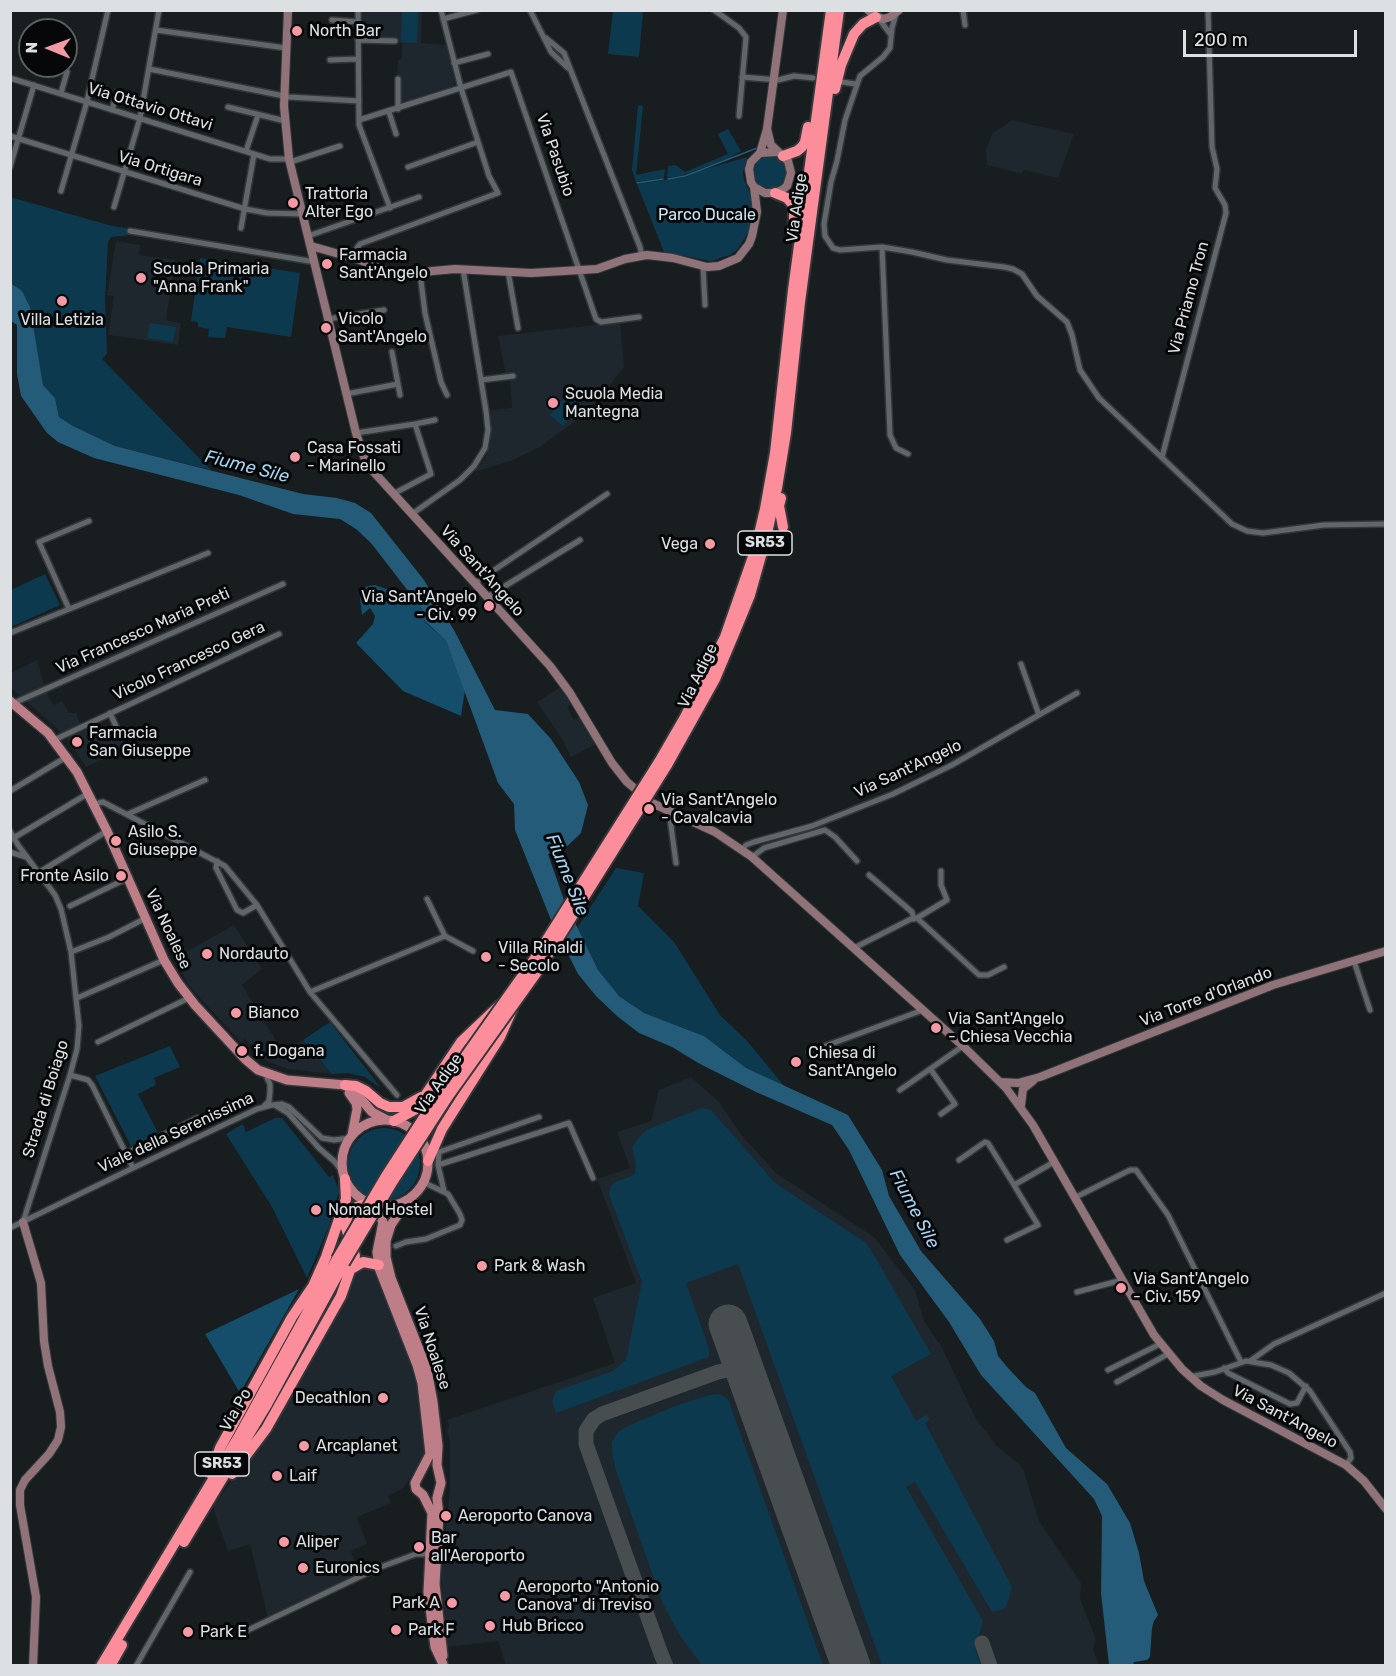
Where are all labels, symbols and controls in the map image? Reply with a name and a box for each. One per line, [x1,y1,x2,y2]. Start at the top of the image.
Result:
north arrow [18,18,78,78]
scale bar [1186,18,1360,56]
place label: North Bar [309,21,381,41]
marker: North Bar [290,24,304,38]
text: 200 m [1194,29,1248,51]
text: N [22,42,41,54]
street label: Via Ottavio Ottavi [85,79,215,135]
street label: Via Pasubio [532,111,578,199]
street label: Via Ortigara [115,147,205,191]
street label: Via Adige [783,172,811,244]
place label: Trattoria Alter Ego [305,184,373,222]
marker: Trattoria Alter Ego [286,196,300,210]
park label: Parco Ducale [658,205,756,225]
street label: Via Priamo Tron [1165,239,1213,357]
place label: Farmacia Sant'Angelo [339,245,428,283]
marker: Farmacia Sant'Angelo [320,257,334,271]
place label: Scuola Primaria "Anna Frank" [153,259,269,297]
marker: Scuola Primaria "Anna Frank" [134,271,148,285]
marker: Villa Letizia [55,294,69,308]
place label: Vicolo Sant'Angelo [338,309,427,347]
place label: Villa Letizia [20,310,104,330]
marker: Vicolo Sant'Angelo [319,321,333,335]
place label: Scuola Media Mantegna [565,384,663,422]
marker: Scuola Media Mantegna [546,396,560,410]
place label: Casa Fossati - Marinello [307,438,401,476]
water label: Fiume Sile [203,446,291,488]
marker: Casa Fossati - Marinello [288,450,302,464]
street label: Via Sant'Angelo [436,521,528,621]
road number: SR53 [738,531,792,555]
place label: Vega [661,534,698,554]
marker: Vega [703,537,717,551]
street label: Via Francesco Maria Preti [53,584,233,678]
place label: Via Sant'Angelo - Civ. 99 [361,587,477,625]
marker: Via Sant'Angelo - Civ. 99 [482,599,496,613]
street label: Vicolo Francesco Gera [110,617,268,705]
street label: Via Adige [674,641,722,711]
place label: Farmacia San Giuseppe [89,723,191,761]
marker: Farmacia San Giuseppe [70,735,84,749]
street label: Via Sant'Angelo [851,736,965,802]
place label: Via Sant'Angelo - Cavalcavia [661,790,777,828]
marker: Via Sant'Angelo - Cavalcavia [642,802,656,816]
place label: Asilo S. Giuseppe [128,822,198,860]
water label: Fiume Sile [541,831,593,919]
marker: Asilo S. Giuseppe [109,834,123,848]
place label: Fronte Asilo [20,866,109,886]
marker: Fronte Asilo [114,869,128,883]
street label: Via Noalese [141,886,195,972]
place label: Villa Rinaldi - Secolo [498,938,583,976]
place label: Nordauto [219,944,289,964]
marker: Nordauto [200,947,214,961]
marker: Villa Rinaldi - Secolo [479,950,493,964]
street label: Via Torre d'Orlando [1137,963,1275,1031]
place label: Bianco [248,1003,299,1023]
marker: Bianco [229,1006,243,1020]
place label: Via Sant'Angelo - Chiesa Vecchia [948,1009,1073,1047]
marker: Via Sant'Angelo - Chiesa Vecchia [929,1021,943,1035]
street label: Strada di Boiago [19,1038,73,1160]
place label: f. Dogana [254,1041,325,1061]
place label: Chiesa di Sant'Angelo [808,1043,897,1081]
marker: f. Dogana [235,1044,249,1058]
street label: Via Adige [411,1050,467,1118]
marker: Chiesa di Sant'Angelo [789,1055,803,1069]
street label: Viale della Serenissima [95,1088,257,1178]
water label: Fiume Sile [884,1166,944,1252]
place label: Nomad Hostel [328,1200,433,1220]
marker: Nomad Hostel [309,1203,323,1217]
place label: Park & Wash [494,1256,585,1276]
marker: Park & Wash [475,1259,489,1273]
place label: Via Sant'Angelo - Civ. 159 [1133,1269,1249,1307]
marker: Via Sant'Angelo - Civ. 159 [1114,1281,1128,1295]
street label: Via Noalese [410,1304,454,1392]
street label: Via Sant'Angelo [1229,1381,1341,1453]
street label: Via Po [216,1385,256,1435]
place label: Decathlon [295,1388,371,1408]
marker: Decathlon [376,1391,390,1405]
place label: Arcaplanet [316,1436,397,1456]
marker: Arcaplanet [297,1439,311,1453]
road number: SR53 [195,1452,249,1476]
place label: Laif [289,1466,317,1486]
marker: Laif [270,1469,284,1483]
place label: Aeroporto Canova [458,1506,592,1526]
marker: Aeroporto Canova [439,1509,453,1523]
place label: Bar all'Aeroporto [431,1528,525,1566]
place label: Aliper [296,1532,339,1552]
marker: Aliper [277,1535,291,1549]
marker: Bar all'Aeroporto [412,1540,426,1554]
place label: Euronics [315,1558,380,1578]
marker: Euronics [296,1561,310,1575]
place label: Aeroporto "Antonio Canova" di Treviso [517,1577,659,1615]
marker: Aeroporto "Antonio Canova" di Treviso [498,1589,512,1603]
place label: Park A [392,1593,440,1613]
marker: Park A [445,1596,459,1610]
place label: Hub Bricco [502,1616,584,1636]
marker: Hub Bricco [483,1619,497,1633]
place label: Park F [408,1620,455,1640]
place label: Park E [200,1622,247,1642]
marker: Park F [389,1623,403,1637]
marker: Park E [181,1625,195,1639]

